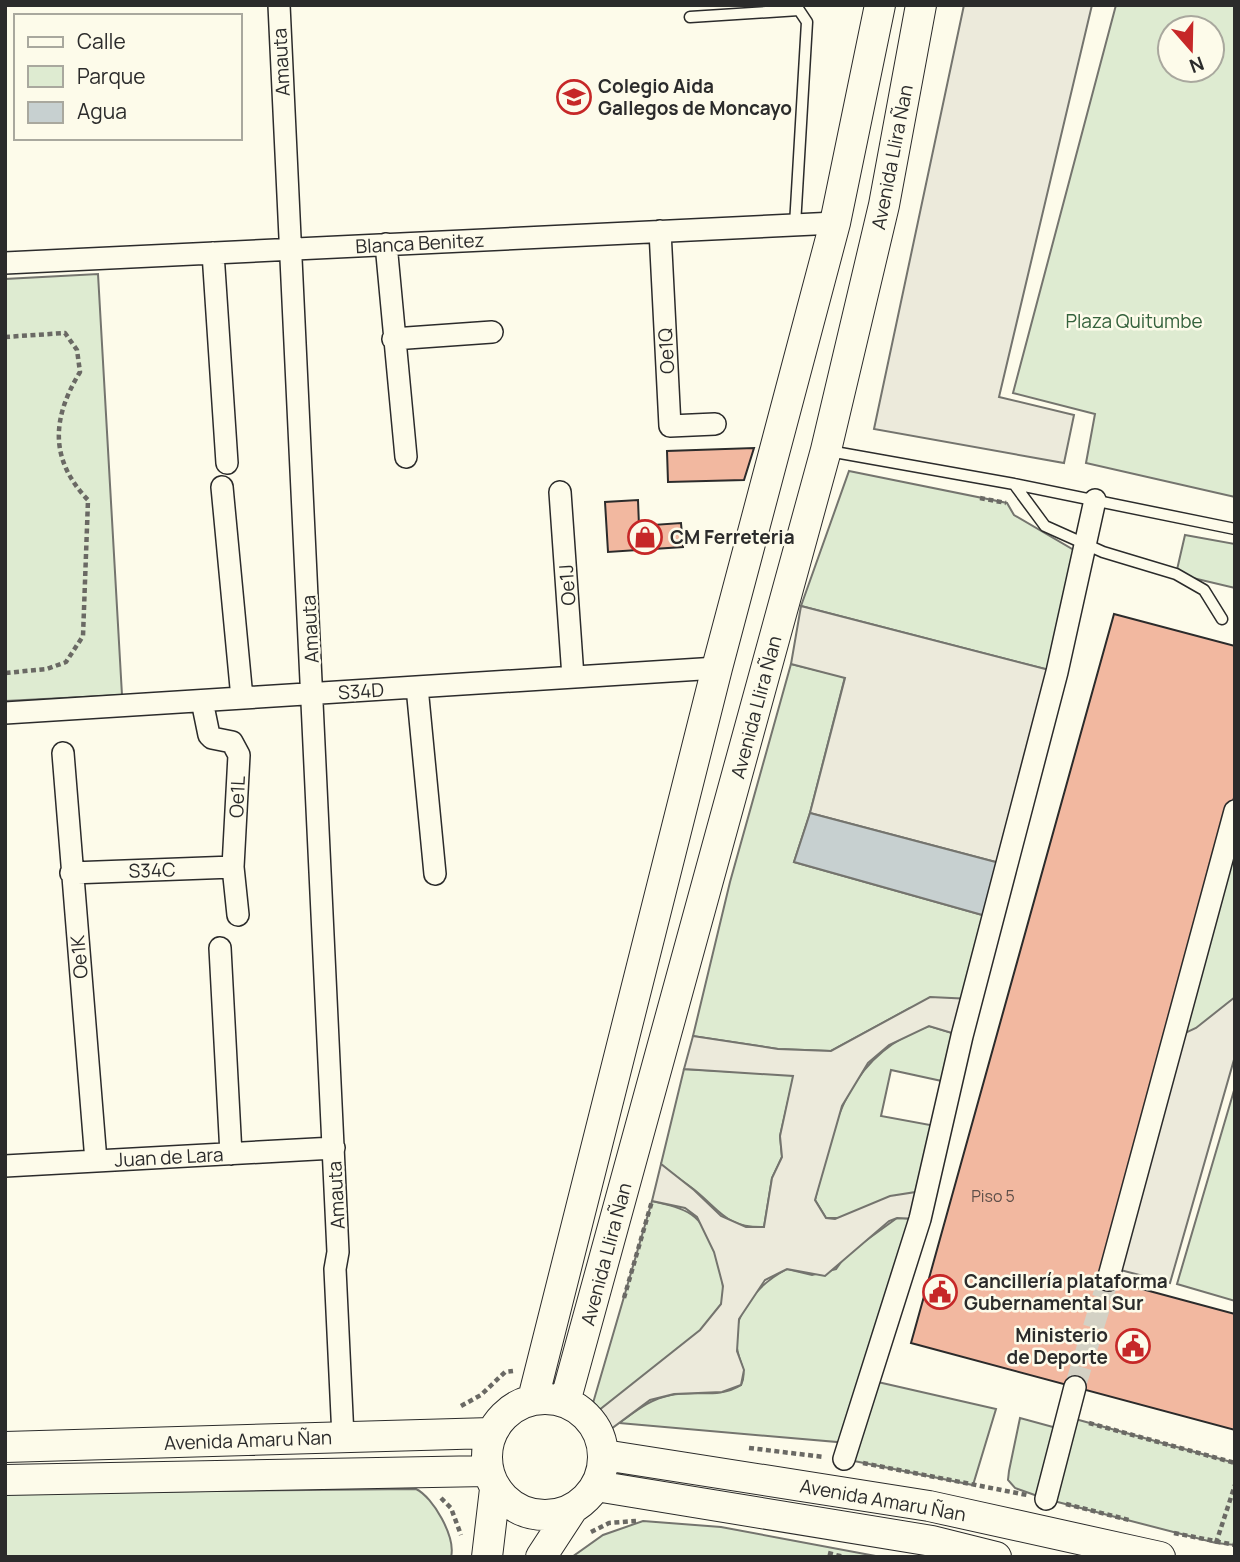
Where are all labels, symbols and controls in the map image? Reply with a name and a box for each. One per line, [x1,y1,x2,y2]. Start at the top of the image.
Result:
legend [14,14,242,140]
north arrow [1156,14,1226,84]
text: Calle [77,27,126,55]
street label: Amauta [266,27,296,97]
text: N [1186,50,1208,80]
text: Parque [77,62,146,90]
place label: Colegio Aida Gallegos de Moncayo [598,73,792,121]
school or university icon: Colegio Aida Gallegos de Moncayo [555,78,593,116]
street label: Avenida Llira Ñan [865,82,919,232]
text: Agua [77,97,127,125]
street label: Blanca Benitez [355,227,485,259]
park label: Plaza Quitumbe [1065,308,1203,334]
street label: Oe1Q [652,327,680,375]
shop icon: CM Ferreteria [626,518,664,556]
place label: CM Ferreteria [670,524,795,550]
street label: Oe1J [553,564,581,606]
street label: Amauta [295,594,325,664]
street label: Avenida Llira Ñan [724,633,788,781]
street label: S34D [337,676,385,706]
street label: Oe1L [223,775,251,819]
street label: S34C [128,856,176,884]
street label: Oe1K [64,933,94,980]
street label: Juan de Lara [114,1141,224,1173]
street label: Amauta [321,1160,351,1230]
street label: Avenida Llira Ñan [574,1180,638,1328]
house number: Piso 5 [971,1185,1015,1207]
place label: Cancillería plataforma Gubernamental Sur [964,1268,1168,1316]
public building icon: Cancillería plataforma Gubernamental Sur [921,1273,959,1311]
place label: Ministerio de Deporte [1006,1322,1108,1370]
public building icon: Ministerio de Deporte [1114,1327,1152,1365]
street label: Avenida Amaru Ñan [163,1424,333,1456]
street label: Avenida Amaru Ñan [798,1473,968,1527]

